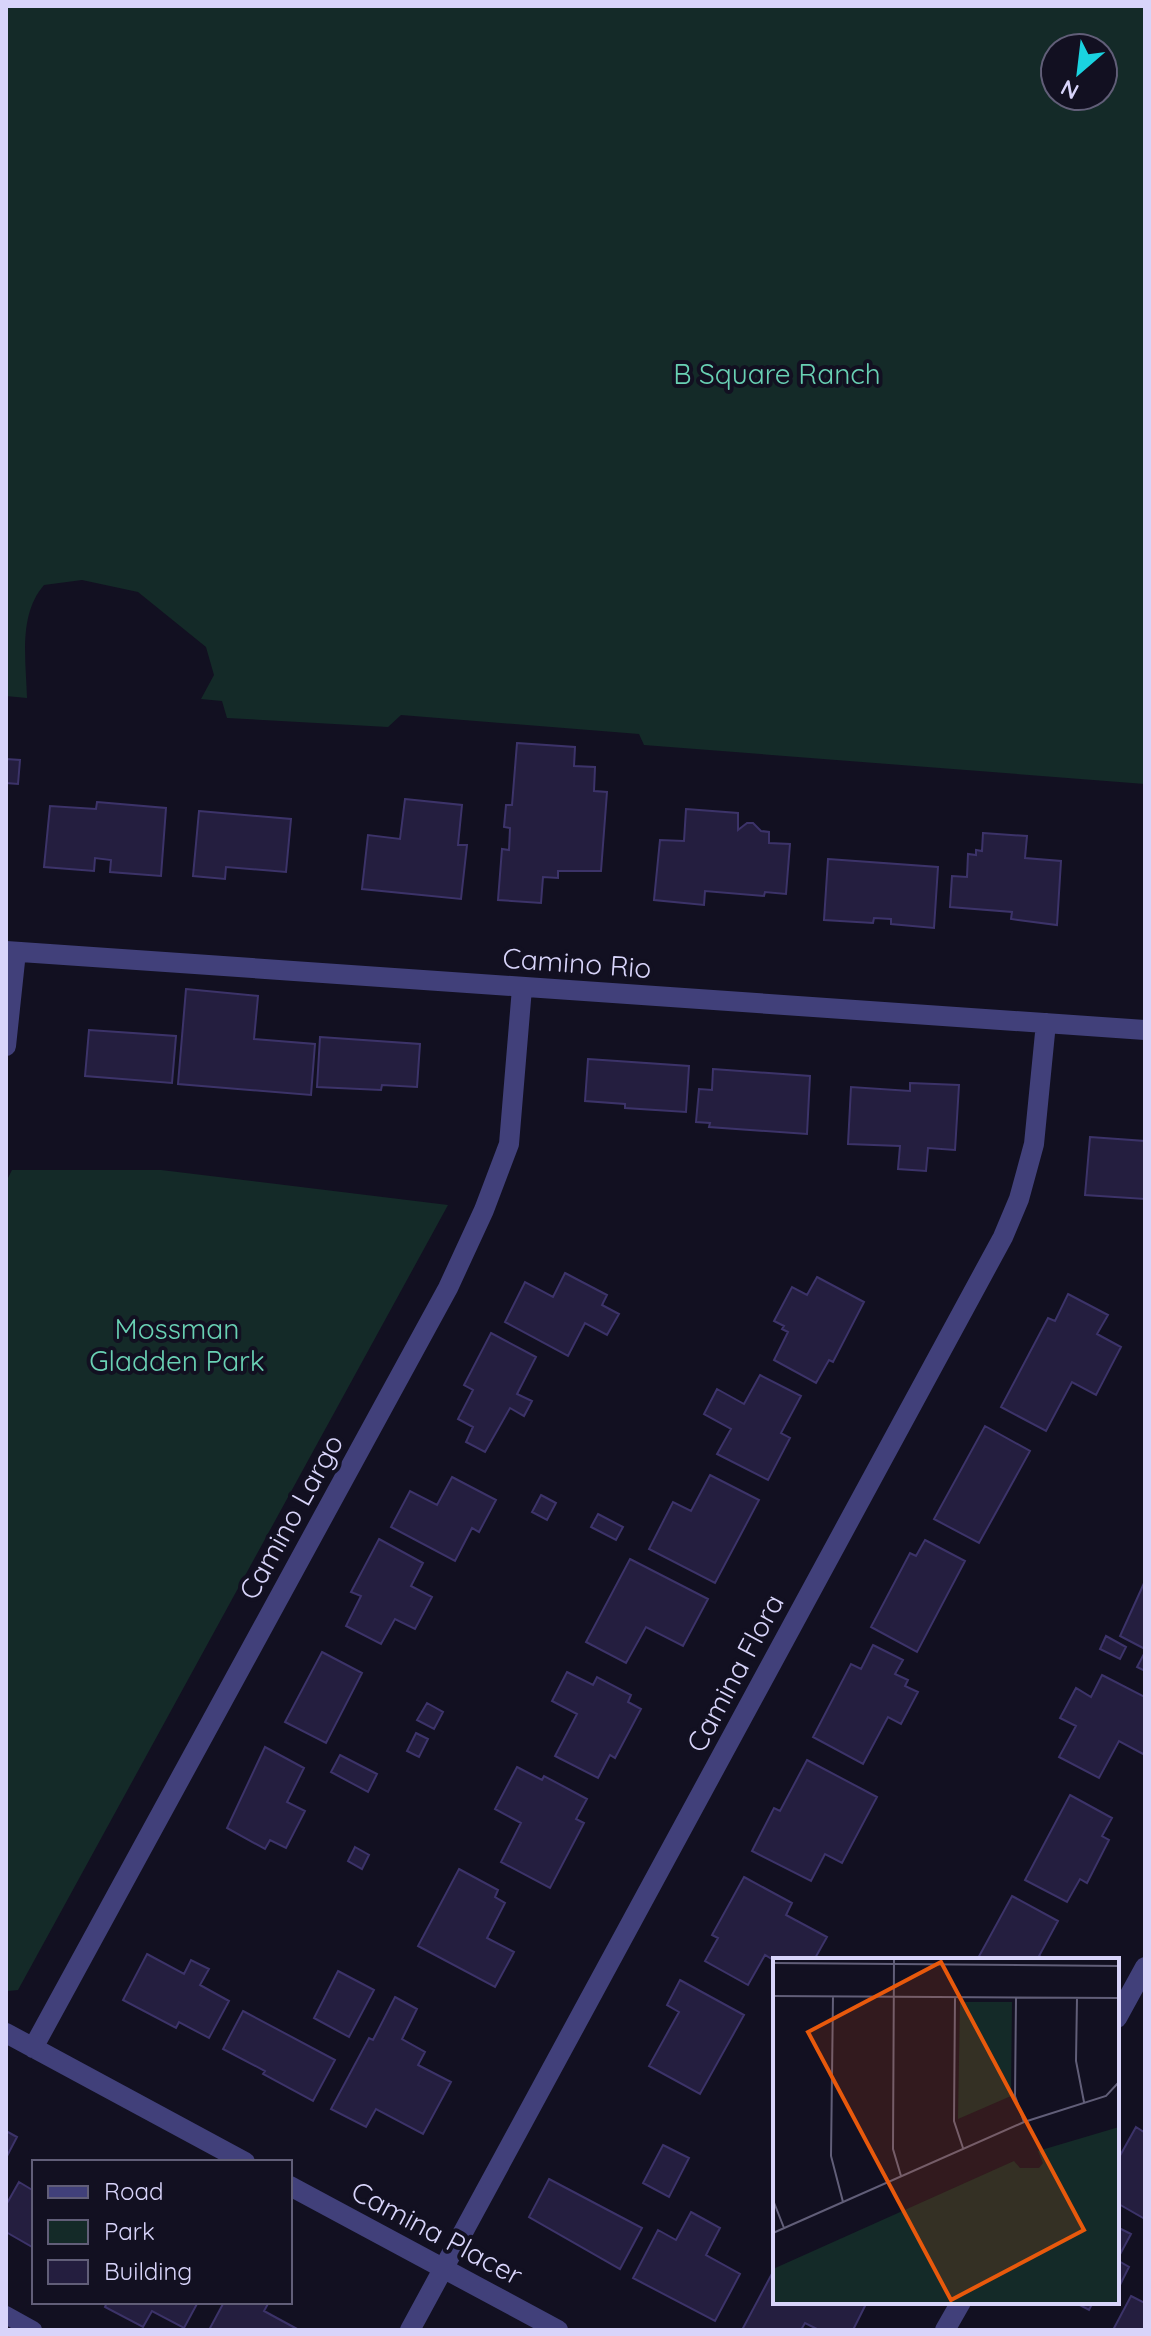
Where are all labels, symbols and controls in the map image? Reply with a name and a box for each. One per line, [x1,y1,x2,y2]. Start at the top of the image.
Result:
north arrow [1039,32,1119,112]
text: N [1056,74,1083,106]
park label: B Square Ranch [673,356,881,391]
street label: Camino Rio [501,940,653,985]
park label: Mossman Gladden Park [89,1311,265,1378]
street label: Camino Largo [231,1428,350,1606]
street label: Camina Flora [678,1588,791,1758]
inset map [773,1958,1119,2304]
legend [32,2160,292,2304]
street label: Camina Placer [346,2173,529,2292]
text: Road [104,2176,164,2206]
text: Park [104,2216,155,2246]
text: Building [104,2256,192,2286]

